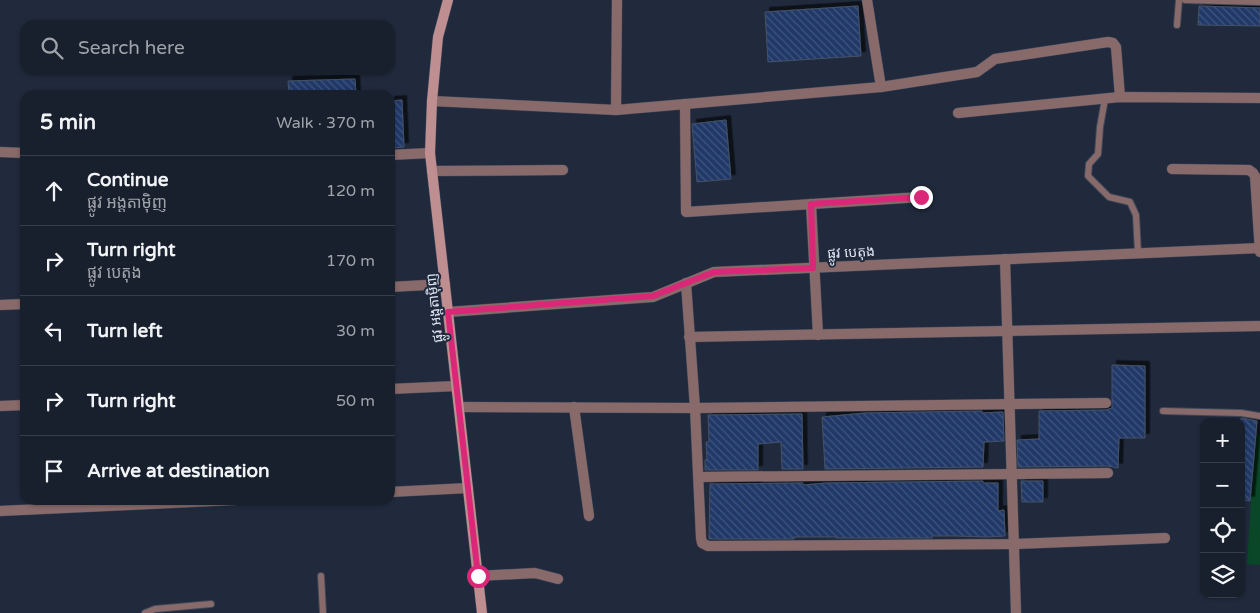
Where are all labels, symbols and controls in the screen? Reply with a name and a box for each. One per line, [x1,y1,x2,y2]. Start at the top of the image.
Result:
search box [20,20,395,75]
icon: search [38,34,66,62]
text: Search here [78,37,185,59]
text: 5 min [40,110,96,135]
text: Walk · 370 m [276,113,375,133]
text: Continue [87,169,169,191]
icon: ahead [40,177,68,205]
text: 120 m [326,181,375,201]
route end [910,186,933,209]
text: ផ្លូវ អង្តតាម៉ិញ [87,193,167,213]
text: Turn right [87,239,175,261]
street label: ផ្លូវ បេតុង [827,243,876,265]
icon: right [40,247,68,275]
text: 170 m [326,251,375,271]
text: ផ្លូវ បេតុង [87,263,142,283]
street label: ផ្លូវ អង្តតាម៉ិញ [422,272,450,344]
icon: left [40,317,68,345]
text: Turn left [87,320,163,342]
text: 30 m [336,321,375,341]
icon: right [40,387,68,415]
text: Turn right [87,390,175,412]
text: 50 m [336,391,375,411]
map controls [1200,418,1245,598]
button: + [1200,418,1245,463]
icon: arrive [40,457,68,485]
text: Arrive at destination [87,460,270,482]
button: − [1200,463,1245,508]
button: locate [1200,508,1245,553]
button: layers [1200,553,1245,598]
route start [467,565,490,588]

